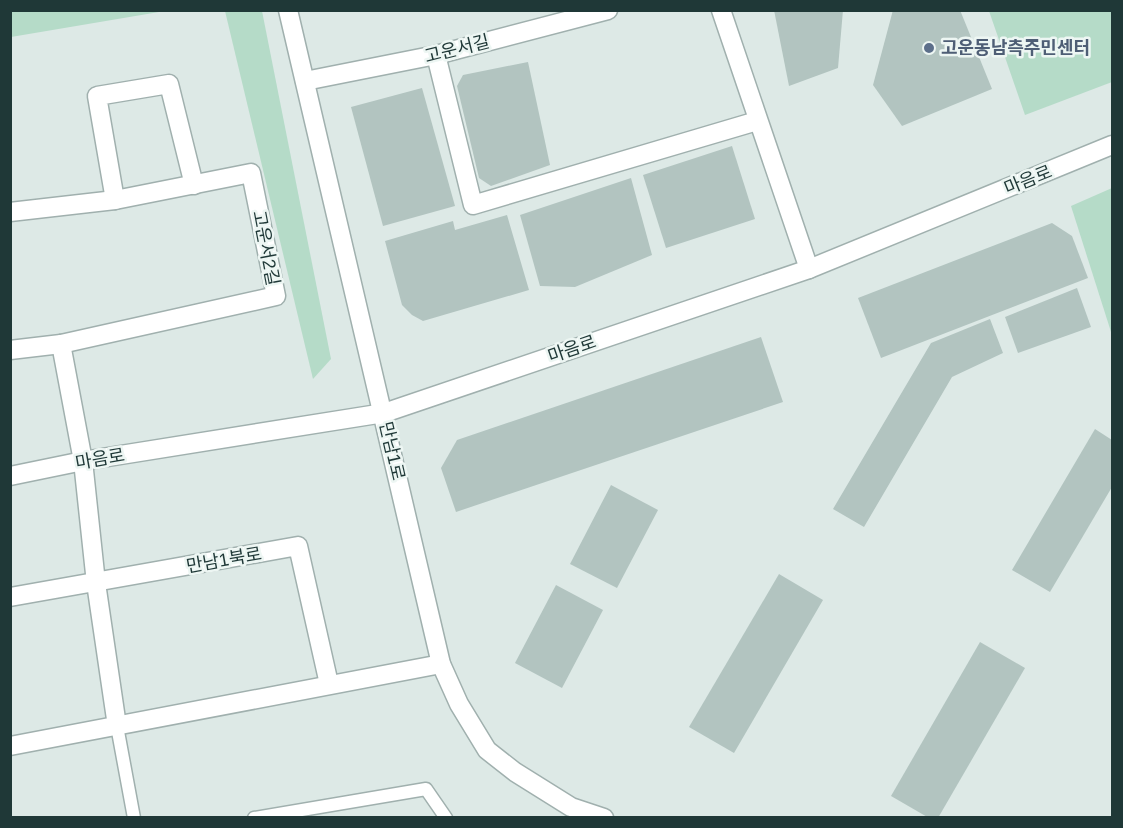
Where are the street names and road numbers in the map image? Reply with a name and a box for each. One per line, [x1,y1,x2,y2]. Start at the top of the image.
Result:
street label: 고운서길 [422,31,492,67]
street label: 마음로 [1001,161,1055,199]
street label: 고운서2길 [249,209,283,287]
street label: 마음로 [545,331,599,367]
street label: 만남1로 [376,420,408,482]
street label: 마음로 [74,445,126,473]
street label: 만남1북로 [185,544,263,576]

